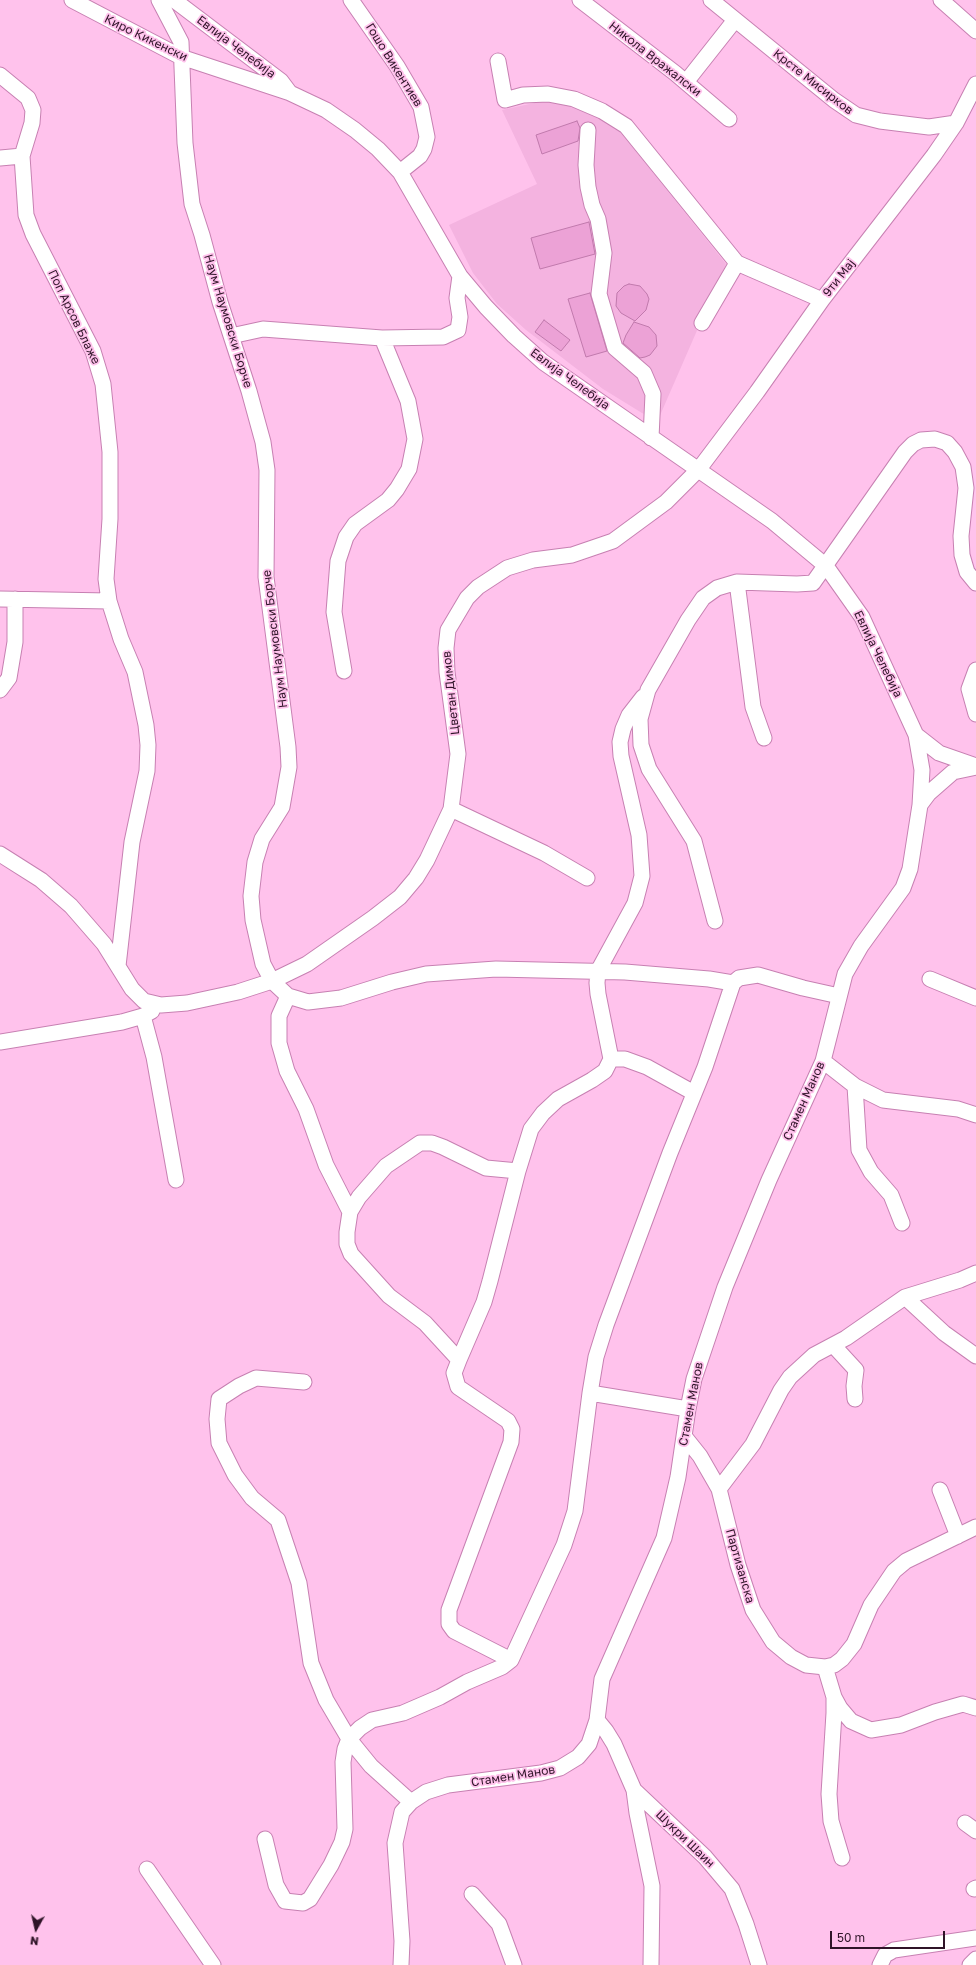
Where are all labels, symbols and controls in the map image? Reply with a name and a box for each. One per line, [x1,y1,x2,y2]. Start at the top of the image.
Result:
street label: Киро Кикенски [102,12,190,64]
street label: Евлија Челебија [194,13,278,81]
street label: Никола Вражалски [606,18,704,100]
street label: Гошо Викентиев [363,21,425,109]
street label: Крсте Мисирков [770,46,856,118]
street label: Наум Наумовски Борче [201,252,255,390]
street label: 9ти Мај [820,256,858,300]
street label: Поп Арсов Блаже [45,267,103,367]
street label: Евлија Челебија [527,345,613,413]
street label: Наум Наумовски Борче [259,569,291,709]
street label: Евлија Челебија [851,608,905,700]
street label: Цветан Димов [439,650,463,736]
street label: Стамен Манов [780,1059,828,1143]
street label: Стамен Манов [676,1361,706,1447]
street label: Партизанска [723,1527,757,1605]
street label: Стамен Манов [470,1762,556,1790]
street label: Шукри Шаин [653,1807,717,1871]
north arrow [16,1909,56,1949]
scale bar [832,1923,947,1949]
text: 50 m [837,1930,865,1945]
text: N [29,1934,39,1948]

